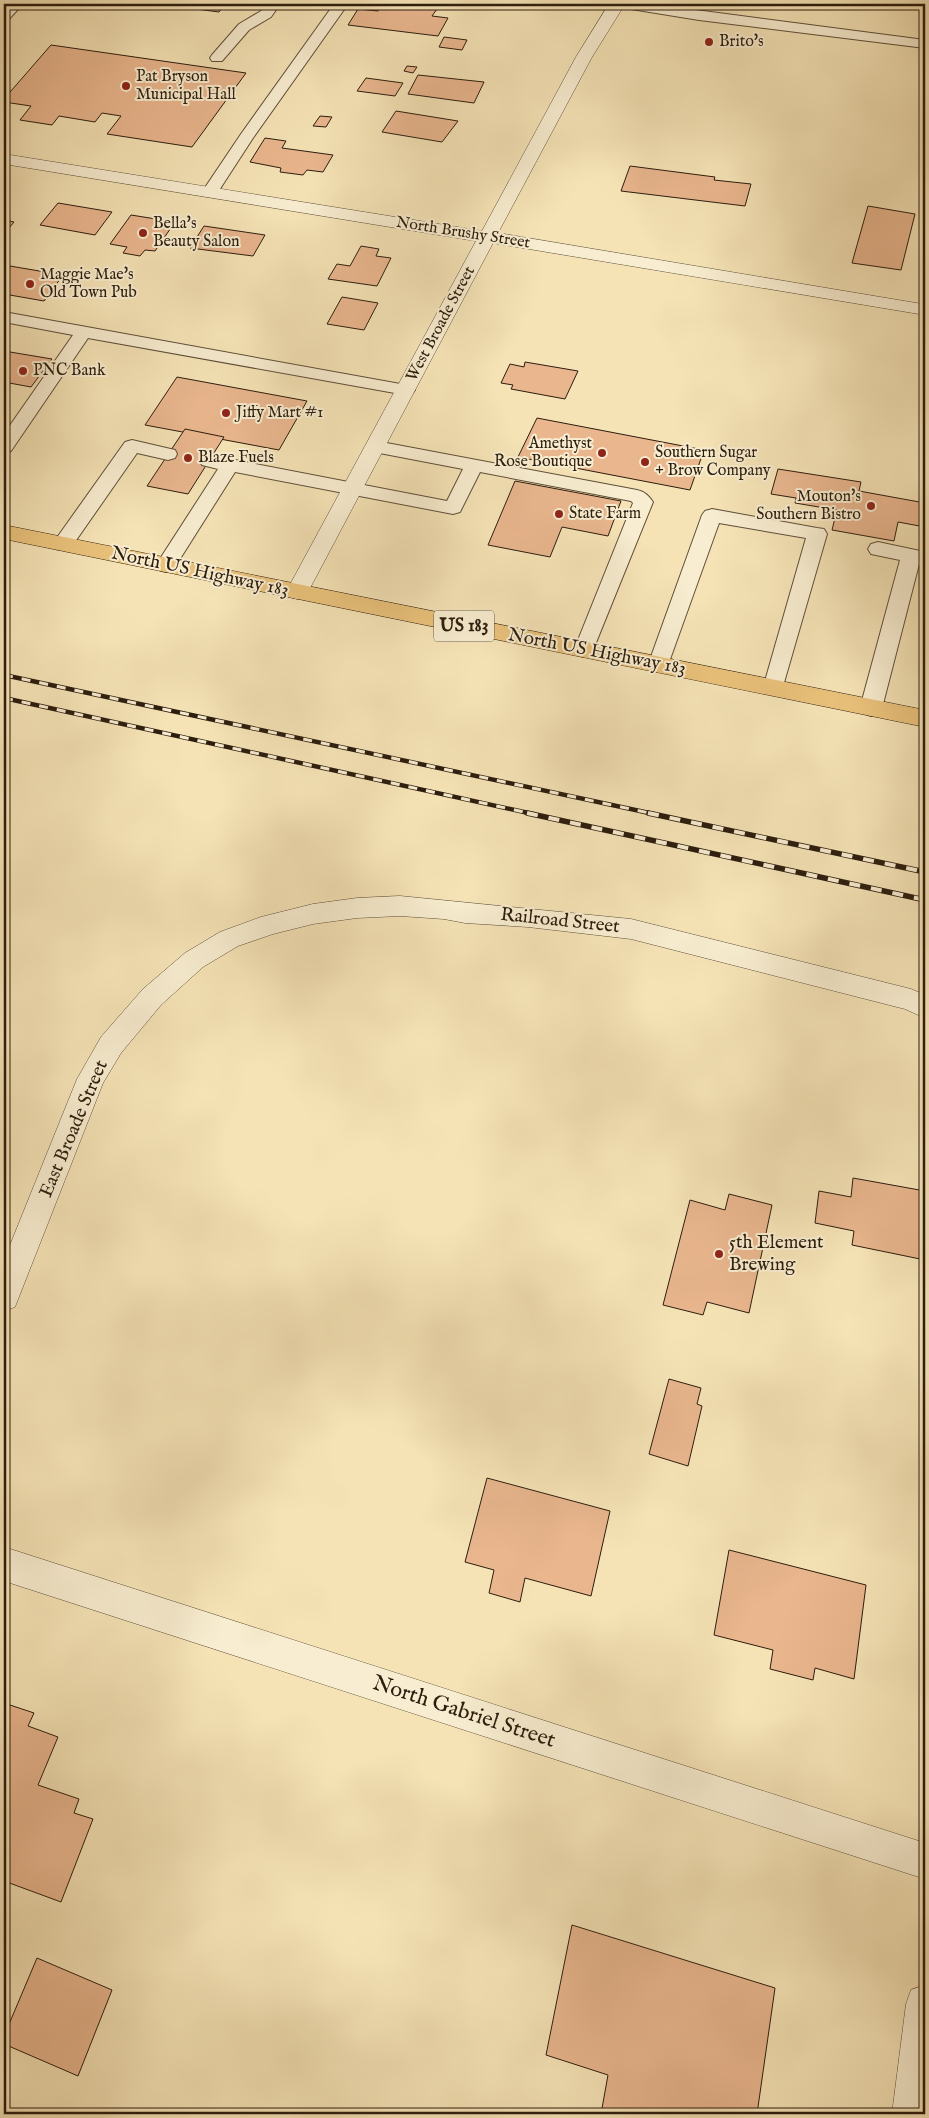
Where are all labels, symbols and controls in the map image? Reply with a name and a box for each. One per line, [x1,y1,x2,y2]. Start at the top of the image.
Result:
place label: Brito's [719,32,764,52]
marker: Brito's [703,36,715,48]
place label: Pat Bryson Municipal Hall [136,67,237,105]
marker: Pat Bryson Municipal Hall [120,80,132,92]
street label: North Brushy Street [395,213,532,254]
place label: Bella's Beauty Salon [153,214,240,252]
marker: Bella's Beauty Salon [137,227,149,239]
street label: West Broade Street [402,263,480,385]
place label: Maggie Mae's Old Town Pub [40,265,137,303]
marker: Maggie Mae's Old Town Pub [24,278,36,290]
place label: PNC Bank [33,361,106,381]
marker: PNC Bank [17,365,29,377]
place label: Jiffy Mart #1 [234,403,323,423]
marker: Jiffy Mart #1 [220,407,232,419]
place label: Amethyst Rose Boutique [494,434,593,472]
place label: Southern Sugar + Brow Company [655,443,771,481]
marker: Amethyst Rose Boutique [596,447,608,459]
place label: Blaze Fuels [198,448,274,468]
marker: Blaze Fuels [182,452,194,464]
marker: Southern Sugar + Brow Company [639,456,651,468]
place label: Mouton's Southern Bistro [756,487,861,525]
marker: Mouton's Southern Bistro [865,500,877,512]
place label: State Farm [569,504,641,524]
marker: State Farm [553,508,565,520]
street label: North US Highway 183 [109,541,291,603]
road number: US 183 [434,610,494,642]
street label: North US Highway 183 [506,623,688,681]
street label: Railroad Street [499,903,621,939]
street label: East Broade Street [34,1056,114,1201]
place label: 5th Element Brewing [729,1231,824,1277]
marker: 5th Element Brewing [713,1248,725,1260]
street label: North Gabriel Street [369,1669,559,1755]

